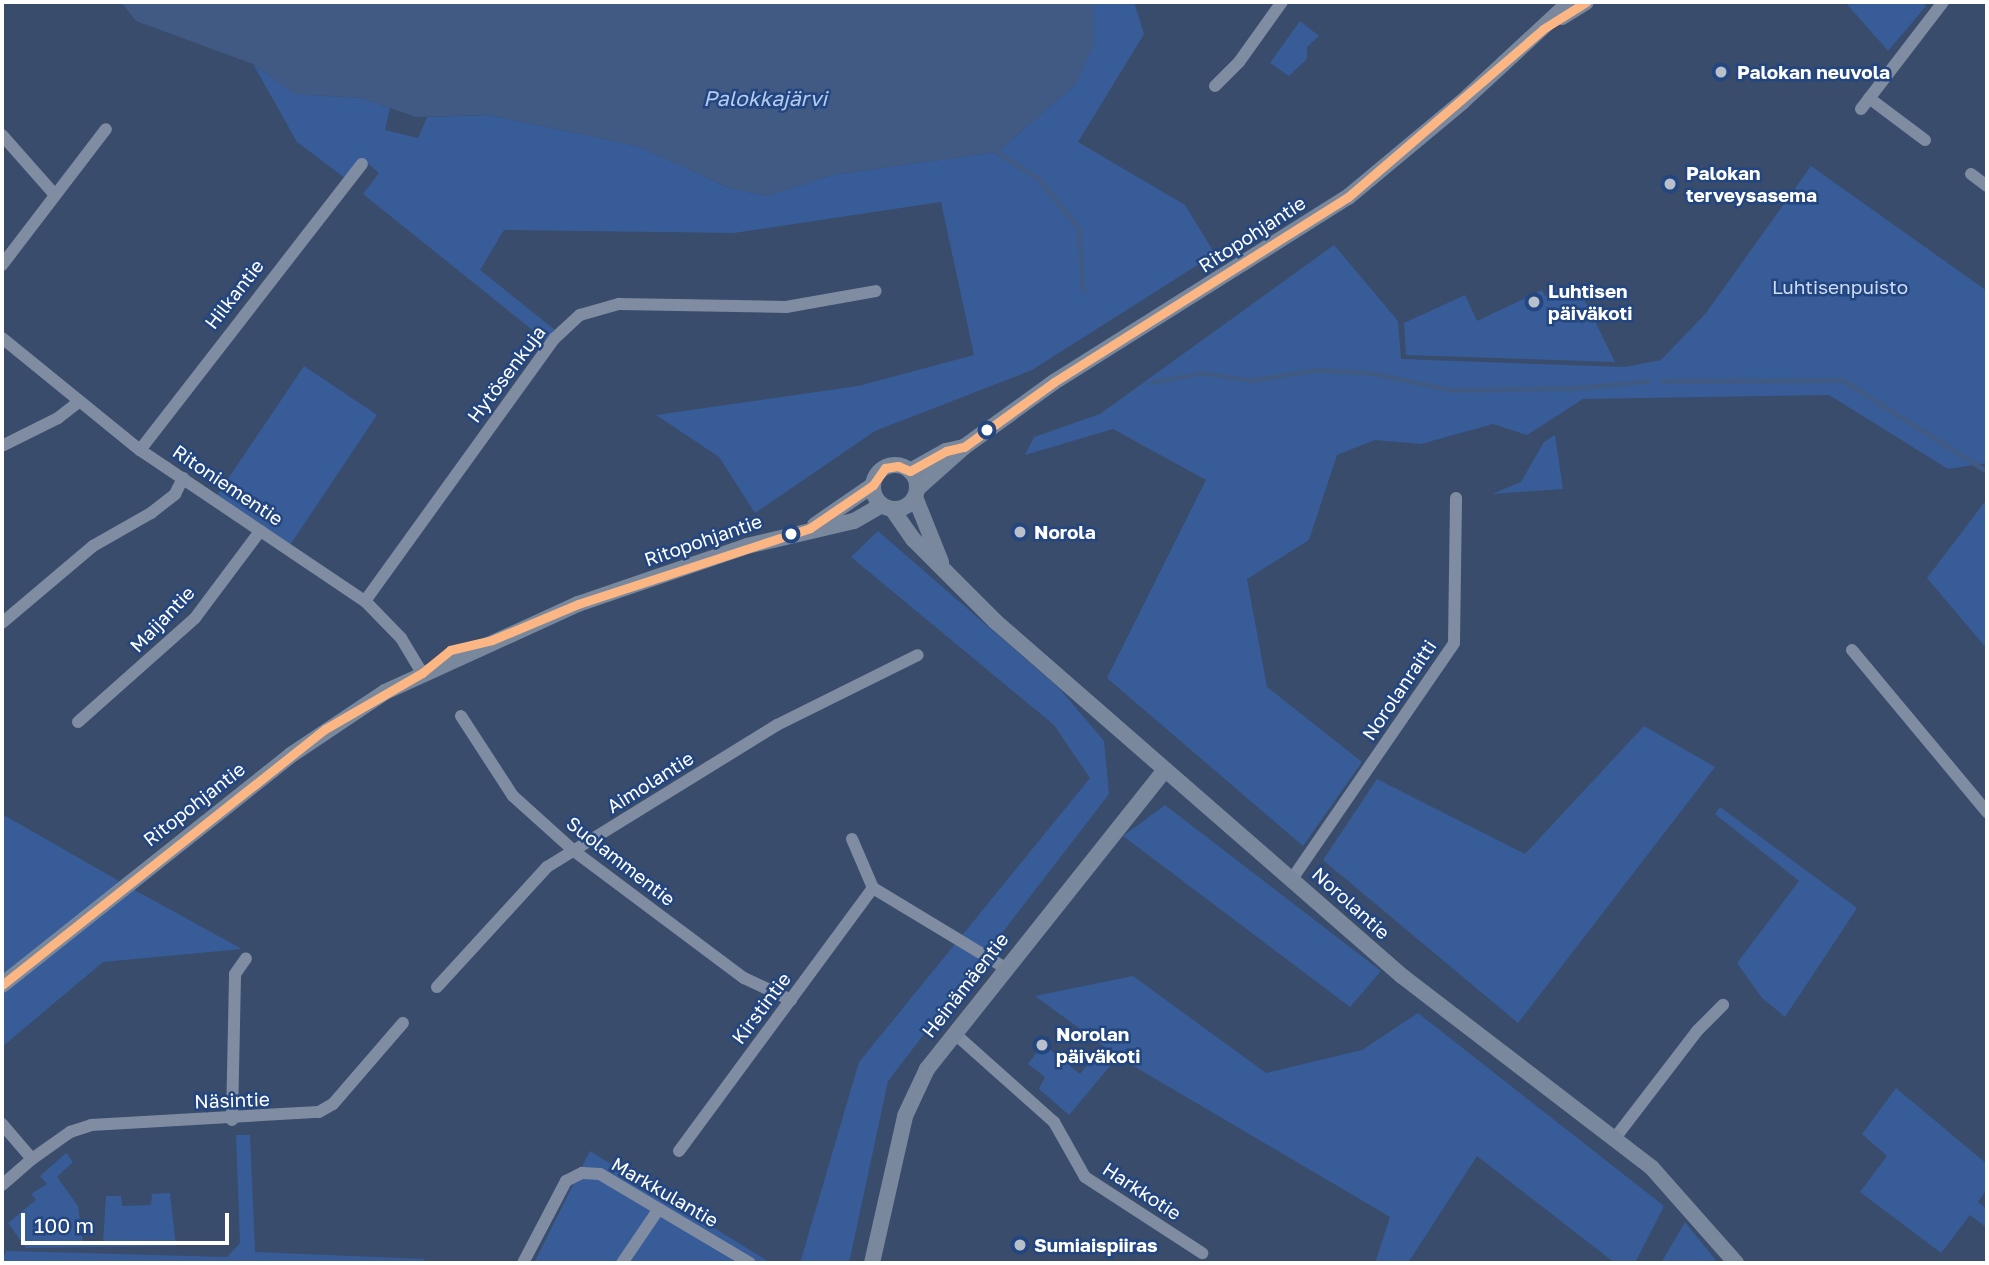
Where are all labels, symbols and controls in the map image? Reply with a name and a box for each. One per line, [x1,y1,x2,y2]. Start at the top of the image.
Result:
place label: Palokan neuvola [1737,61,1890,83]
marker: Palokan neuvola [1711,62,1731,82]
water label: Palokkajärvi [703,85,827,111]
place label: Palokan terveysasema [1686,162,1817,206]
marker: Palokan terveysasema [1660,174,1680,194]
street label: Ritopohjantie [1194,191,1310,277]
street label: Hilkantie [200,255,268,333]
park label: Luhtisenpuisto [1772,276,1908,298]
place label: Luhtisen päiväkoti [1548,280,1632,324]
marker: Luhtisen päiväkoti [1526,294,1542,310]
street label: Hytösenkuja [462,321,550,427]
unlabelled marker [980,423,994,437]
street label: Ritoniementie [169,440,287,530]
street label: Ritopohjantie [641,509,765,571]
place label: Norola [1034,521,1096,543]
marker: Norola [1012,524,1028,540]
unlabelled marker [784,527,798,541]
street label: Maijantie [125,581,199,657]
street label: Norolanraitti [1357,635,1441,745]
street label: Aimolantie [602,746,698,818]
street label: Ritopohjantie [139,757,249,851]
street label: Suolammentie [562,811,680,911]
street label: Norolantie [1308,862,1394,944]
street label: Heinämäentie [917,928,1013,1042]
street label: Kirstintie [727,968,795,1048]
place label: Norolan päiväkoti [1056,1023,1140,1067]
marker: Norolan päiväkoti [1034,1037,1050,1053]
street label: Näsintie [194,1087,270,1113]
street label: Markkulantie [608,1152,722,1232]
street label: Harkkotie [1099,1157,1185,1225]
scale bar [24,1198,233,1242]
text: 100 m [34,1212,94,1238]
place label: Sumiaispiiras [1034,1234,1158,1256]
marker: Sumiaispiiras [1012,1237,1028,1253]

